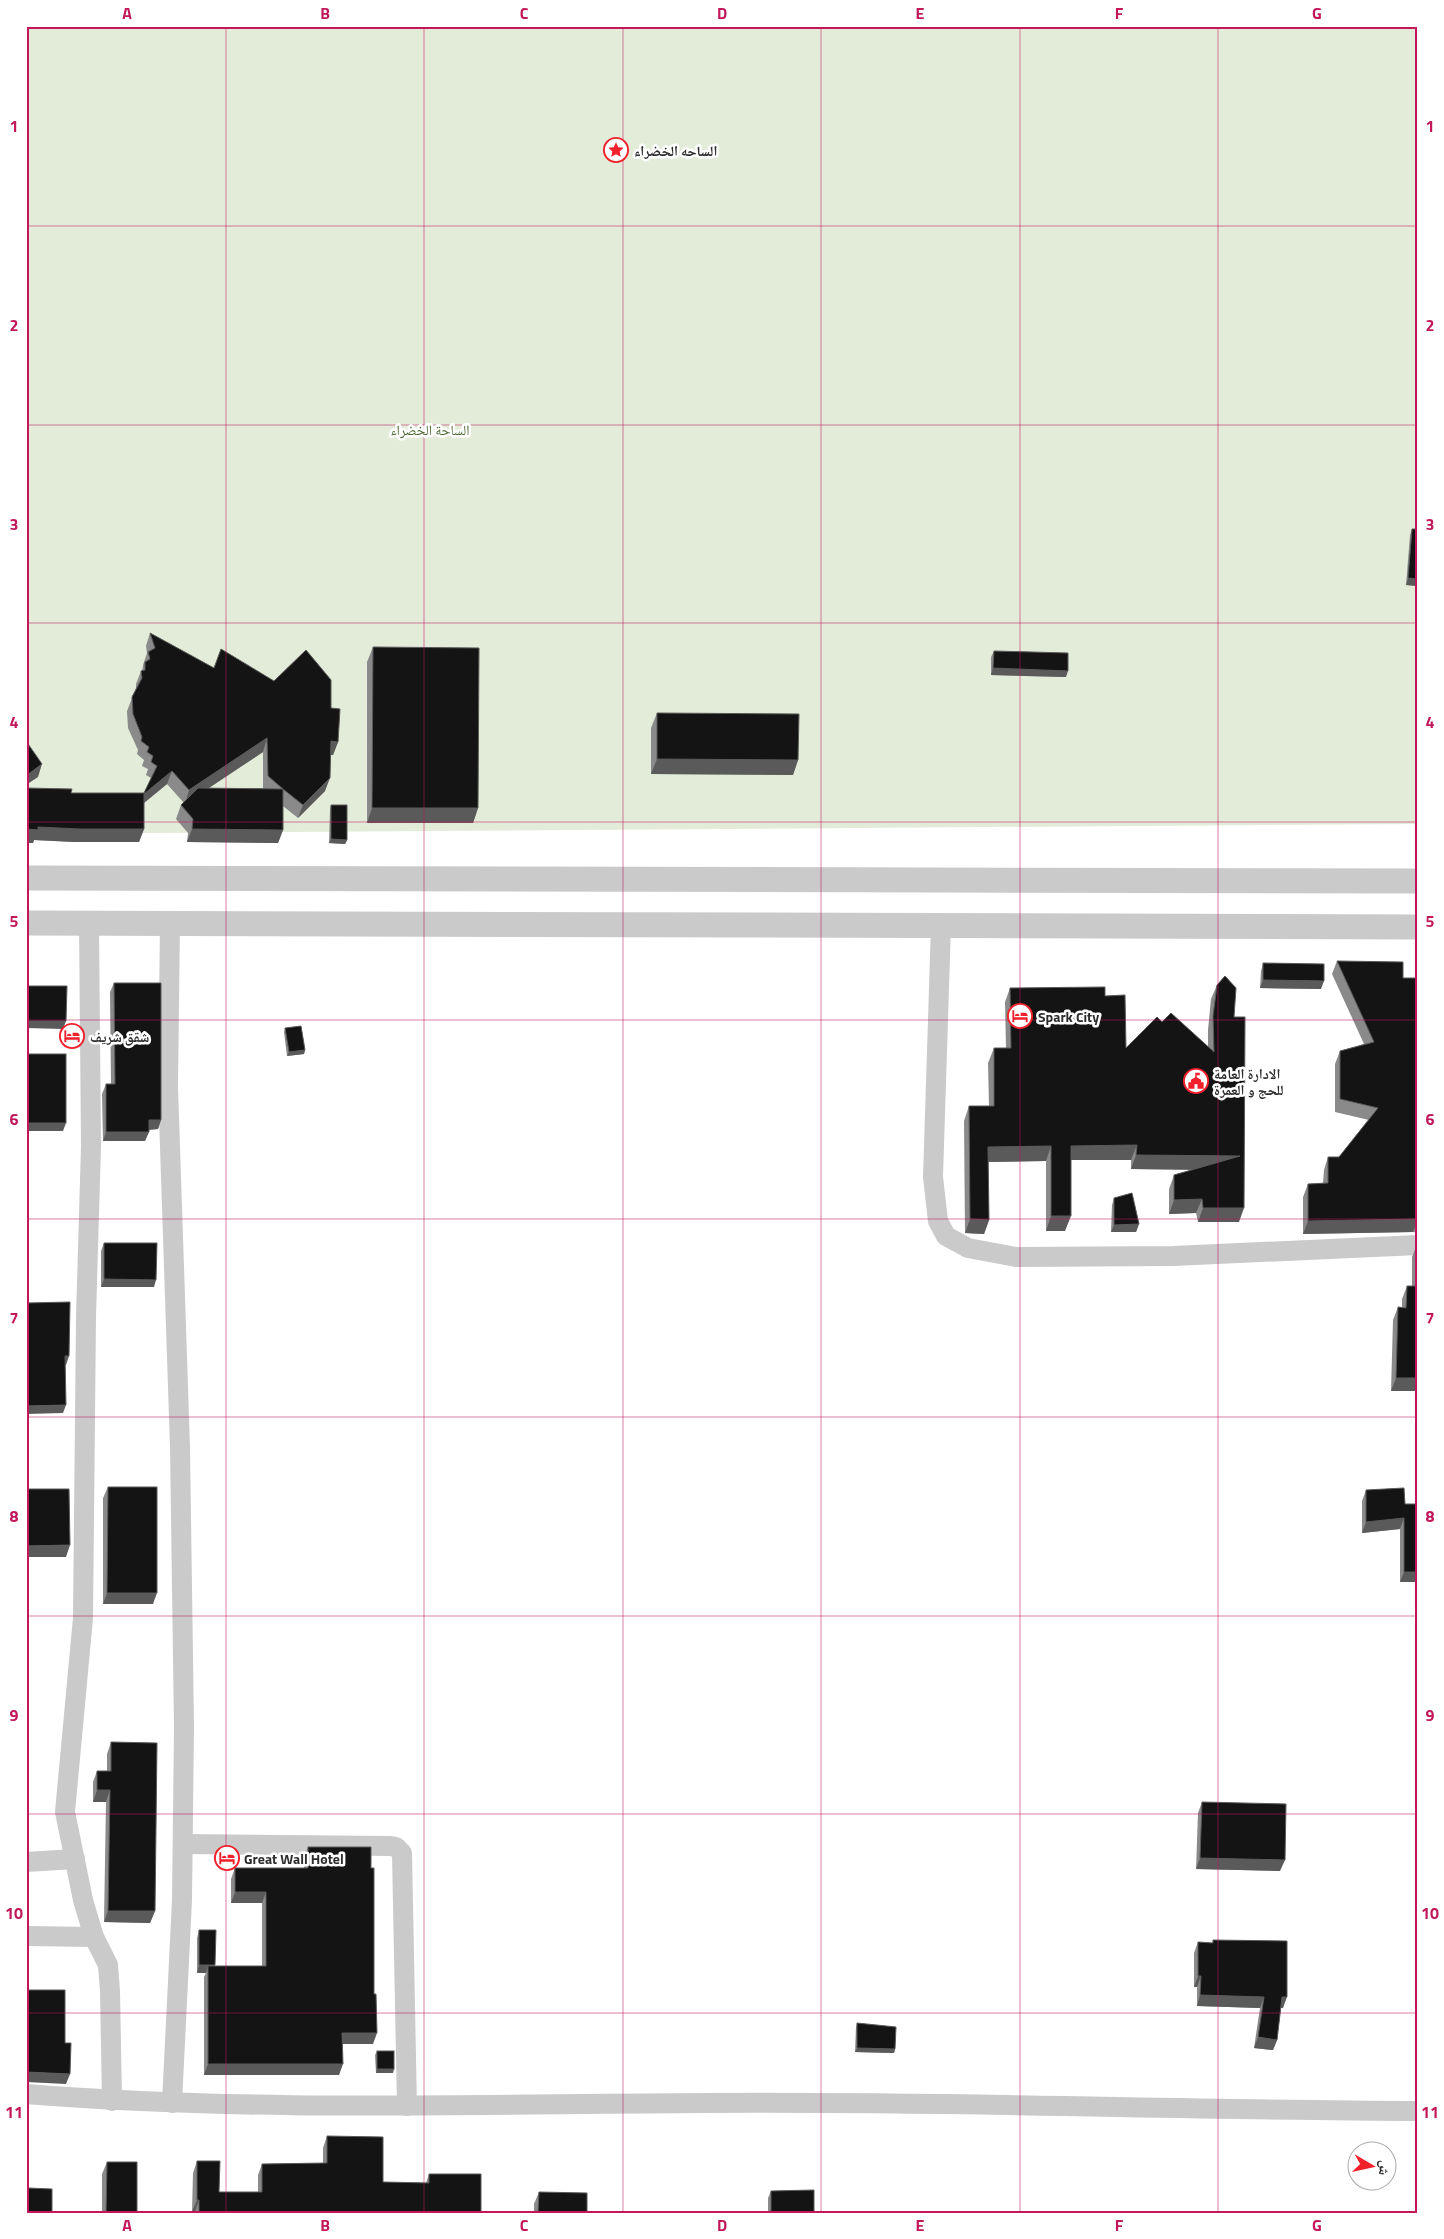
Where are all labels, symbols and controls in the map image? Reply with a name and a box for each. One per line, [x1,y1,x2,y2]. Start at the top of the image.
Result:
text: A [122,1,132,25]
text: B [320,1,330,25]
text: C [520,1,529,25]
text: D [717,1,727,25]
text: E [916,1,925,25]
text: F [1115,1,1124,25]
text: G [1312,1,1322,25]
text: 1 [10,114,18,138]
text: 1 [1426,114,1434,138]
place icon: الساحه الخضراء [603,137,629,163]
place label: الساحه الخضراء [634,140,717,161]
text: 2 [10,313,18,337]
text: 2 [1426,313,1434,337]
park label: الساحة الخضراء [390,419,470,440]
text: 3 [10,512,18,536]
text: 3 [1426,512,1434,536]
text: 4 [10,710,19,734]
text: 4 [1426,710,1435,734]
text: 5 [10,909,19,933]
text: 5 [1426,909,1435,933]
hotel icon: Spark City [1007,1003,1033,1029]
place label: Spark City [1038,1006,1099,1027]
hotel icon: شقق شريف [59,1023,85,1049]
place label: شقق شريف [90,1026,149,1047]
place label: الادارة العامة للحج و العمرة [1214,1063,1283,1100]
public building icon: الادارة العامة للحج و العمرة [1183,1068,1209,1094]
text: 6 [10,1107,19,1131]
text: 6 [1426,1107,1435,1131]
text: 7 [10,1306,18,1330]
text: 7 [1426,1306,1434,1330]
text: 8 [10,1504,19,1528]
text: 8 [1426,1504,1435,1528]
text: 9 [10,1703,19,1727]
text: 9 [1426,1703,1435,1727]
hotel icon: Great Wall Hotel [214,1845,240,1871]
place label: Great Wall Hotel [244,1848,344,1869]
text: 10 [5,1901,23,1925]
text: 10 [1421,1901,1439,1925]
text: 11 [5,2100,23,2124]
text: 11 [1421,2100,1439,2124]
north arrow [1346,2142,1396,2192]
text: ش [1374,2159,1397,2177]
text: A [122,2213,132,2237]
text: B [320,2213,330,2237]
text: C [520,2213,529,2237]
text: D [717,2213,727,2237]
text: E [916,2213,925,2237]
text: F [1115,2213,1124,2237]
text: G [1312,2213,1322,2237]

